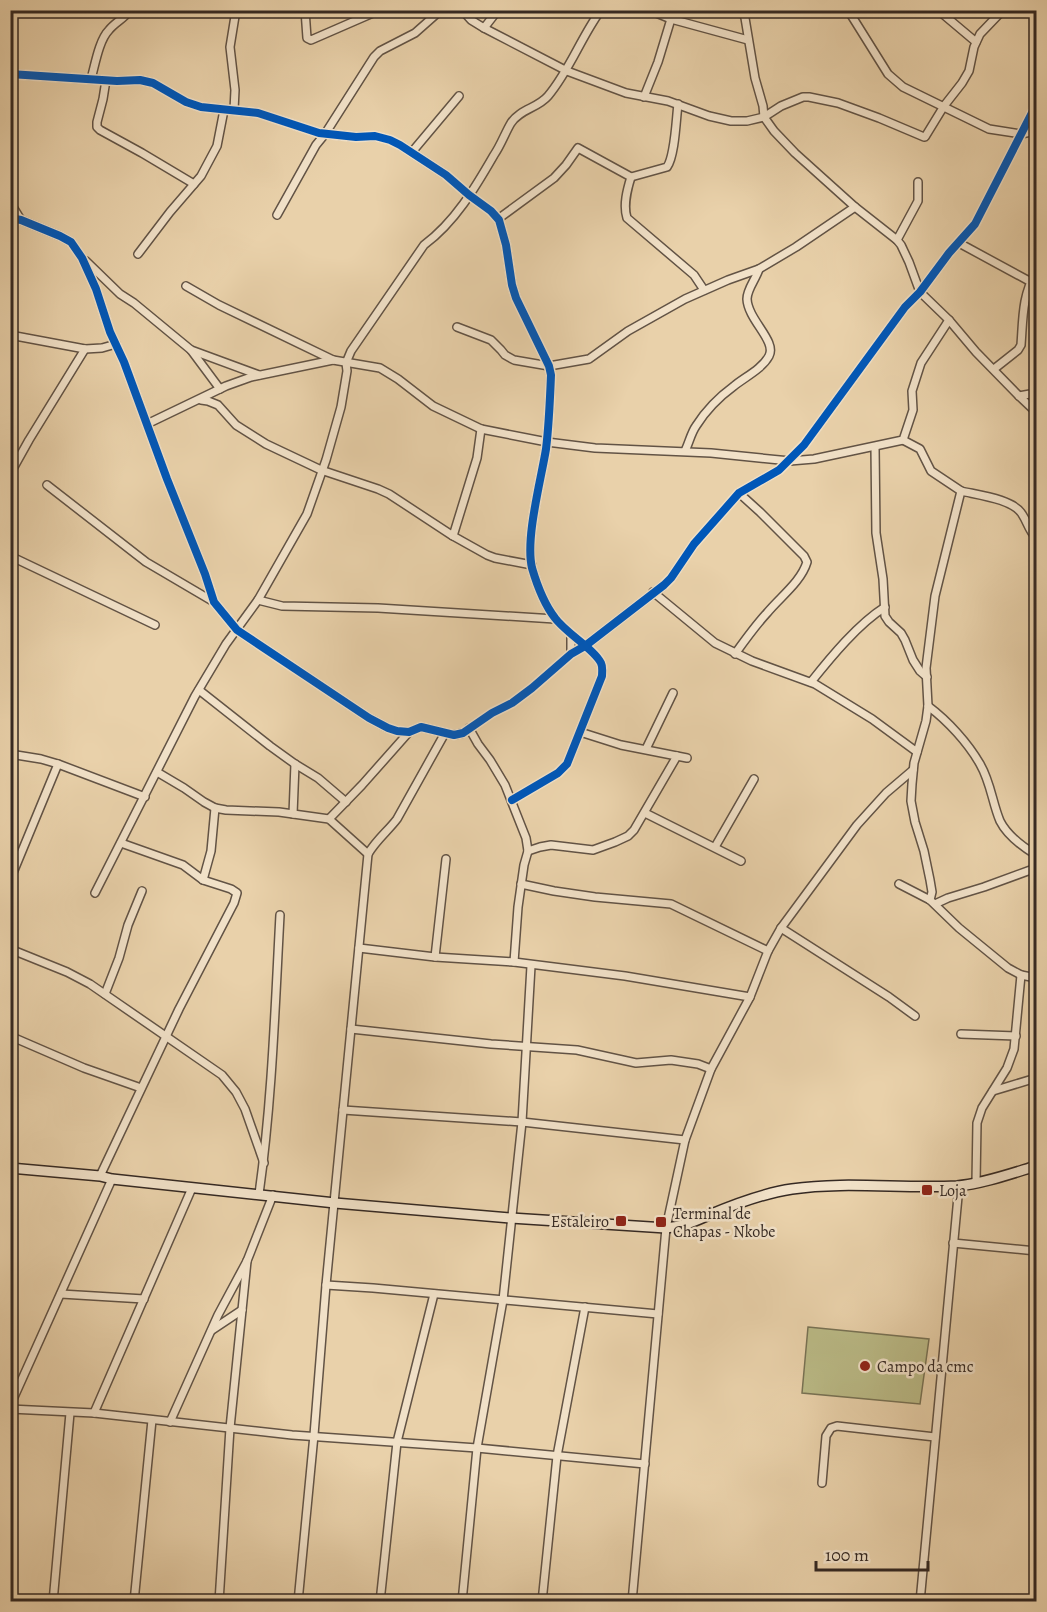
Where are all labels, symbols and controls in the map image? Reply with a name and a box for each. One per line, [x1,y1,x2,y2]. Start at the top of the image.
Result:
place label: Loja [939,1180,967,1202]
marker: Loja [920,1183,934,1197]
place label: Terminal de Chapas - Nkobe [673,1203,776,1243]
place label: Estaleiro [551,1211,609,1233]
marker: Estaleiro [614,1214,628,1228]
marker: Terminal de Chapas - Nkobe [654,1215,668,1229]
place label: Campo da cmc [877,1356,974,1378]
marker: Campo da cmc [858,1359,872,1373]
scale bar [816,1534,928,1572]
text: 100 m [825,1543,869,1567]

